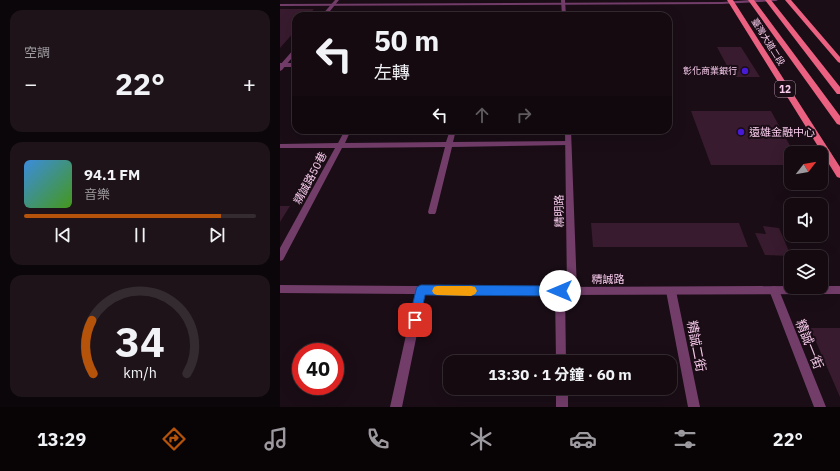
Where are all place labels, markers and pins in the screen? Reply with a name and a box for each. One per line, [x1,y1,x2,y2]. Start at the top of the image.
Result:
place label: 彰化商業銀行 [683,65,737,76]
marker: 彰化商業銀行 [740,66,750,76]
place label: 遠雄金融中心 [749,125,815,139]
marker: 遠雄金融中心 [736,127,746,137]
pin [398,303,432,337]

